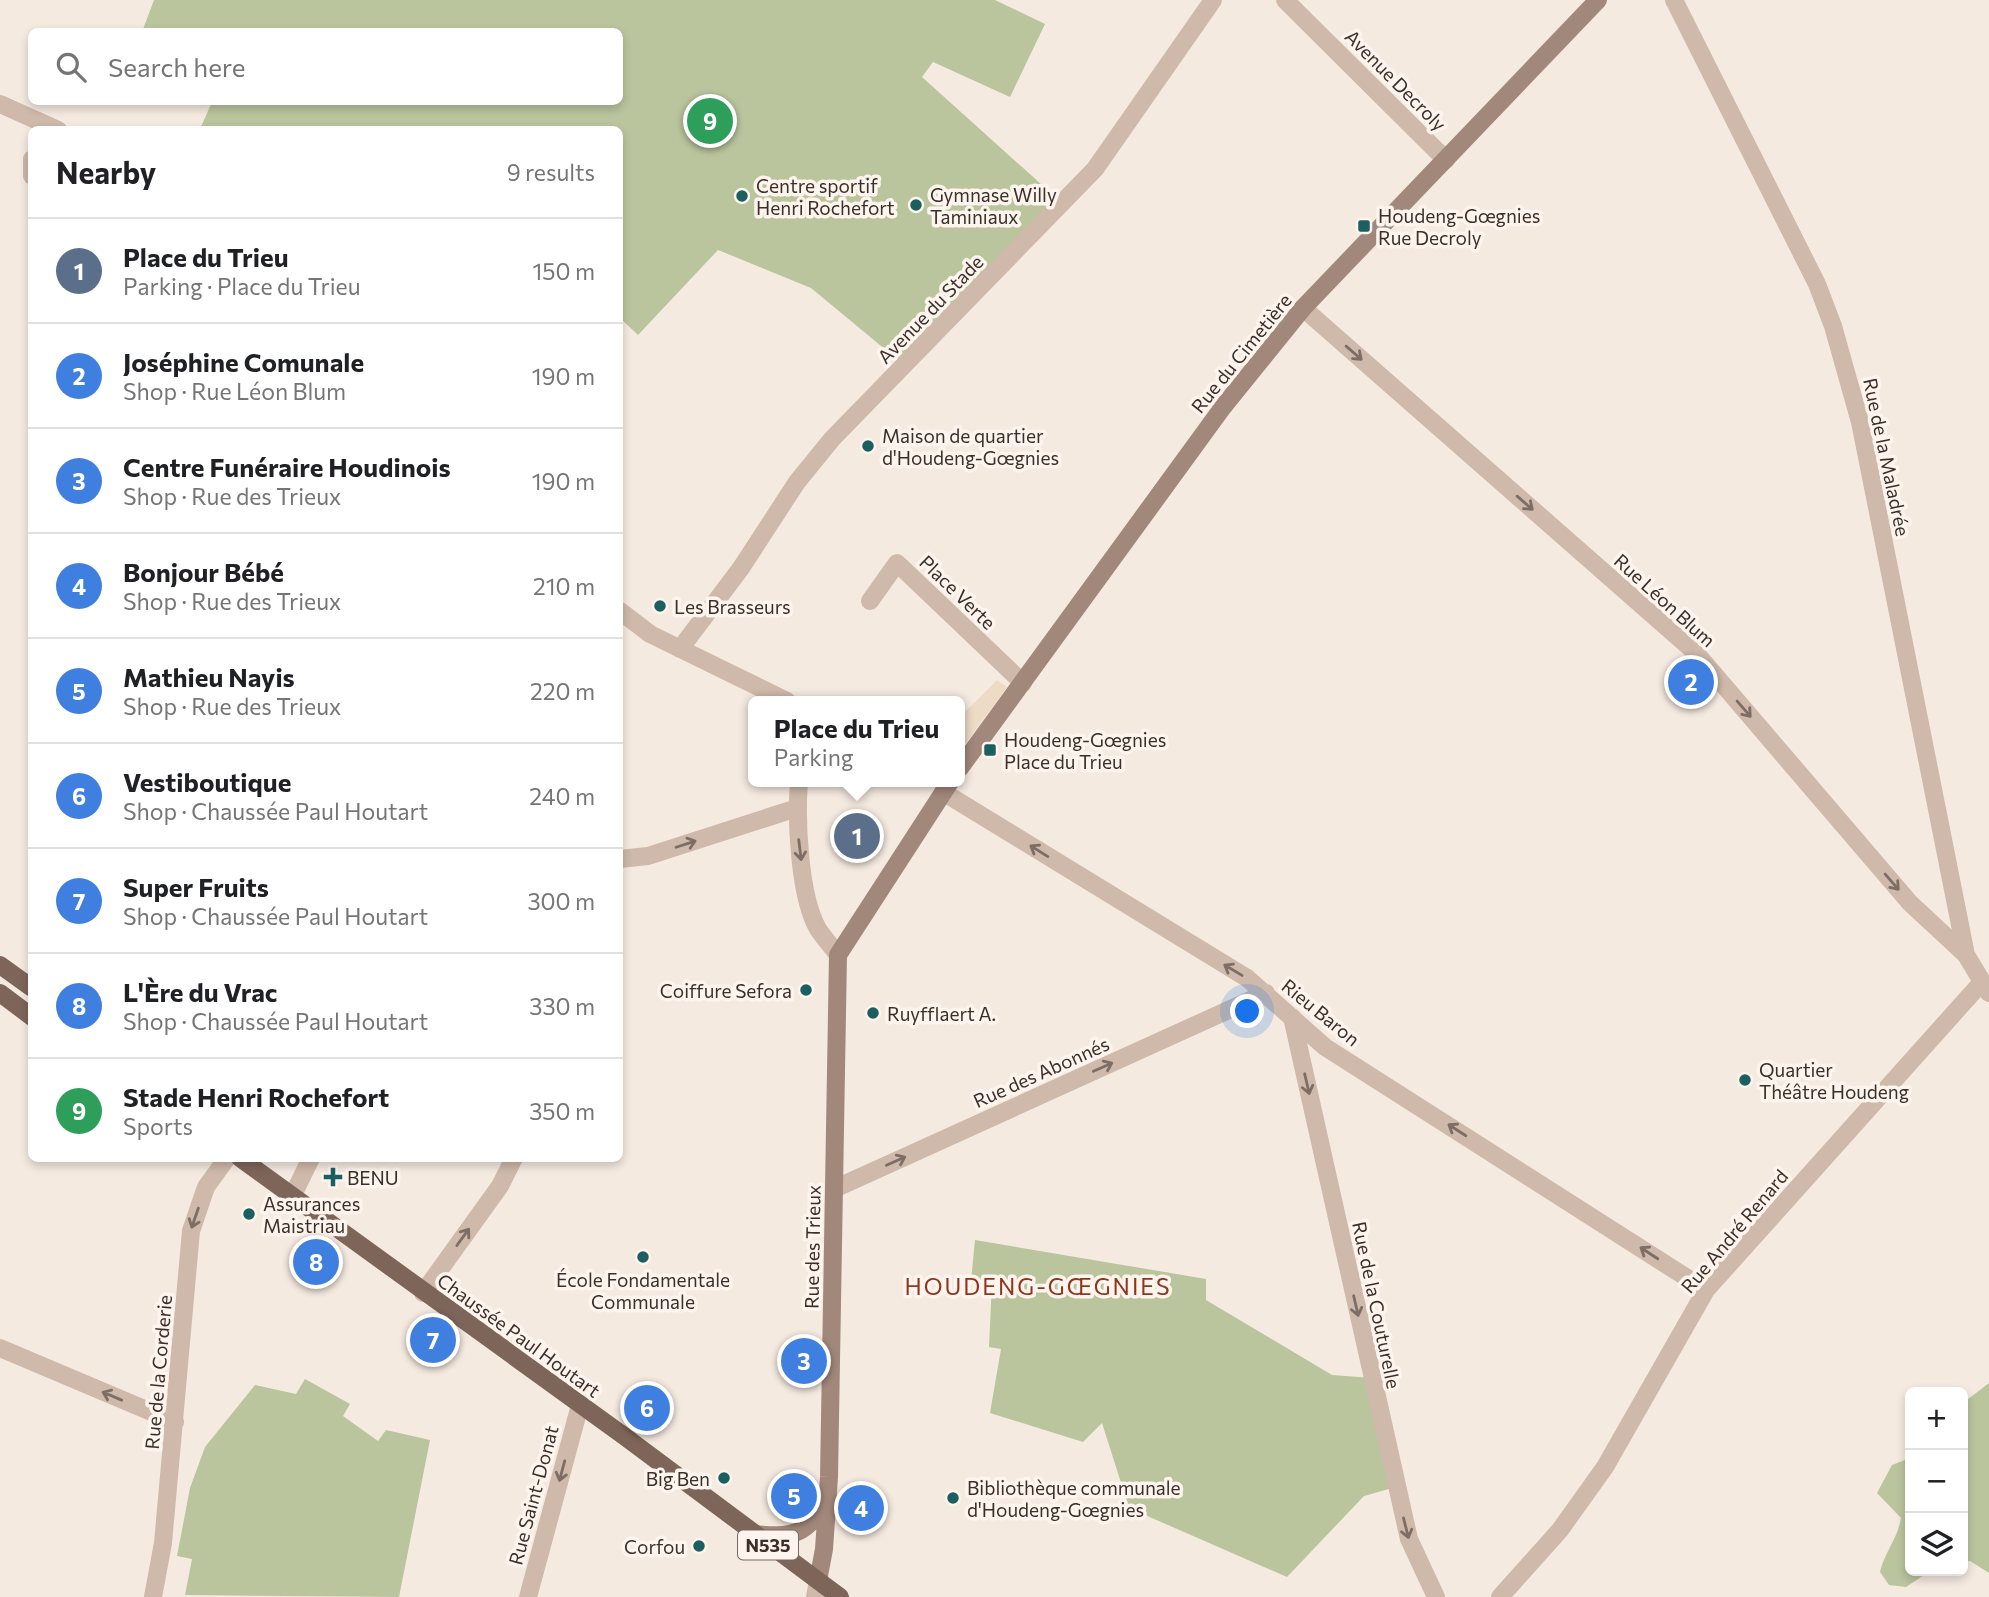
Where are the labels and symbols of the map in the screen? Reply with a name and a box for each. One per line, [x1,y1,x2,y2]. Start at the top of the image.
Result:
street label: Avenue Decroly [1341,25,1452,136]
pin: 9 [687,95,733,147]
place label: Centre sportif Henri Rochefort [756,174,895,219]
place label: Gymnase Willy Taminiaux [930,183,1057,228]
marker: Centre sportif Henri Rochefort [734,188,750,204]
marker: Gymnase Willy Taminiaux [908,197,924,213]
place label: Houdeng-Gœgnies Rue Decroly [1378,204,1540,249]
marker: Houdeng-Gœgnies Rue Decroly [1356,218,1372,234]
street label: Avenue du Stade [872,250,988,368]
street label: Rue du Cimetière [1186,289,1296,417]
one-way arrow [1345,345,1363,361]
street label: Rue de la Maladrée [1859,376,1915,538]
place label: Maison de quartier d'Houdeng-Gœgnies [882,424,1059,469]
marker: Maison de quartier d'Houdeng-Gœgnies [860,438,876,454]
one-way arrow [1516,495,1534,511]
street label: Rue Léon Blum [1610,549,1720,651]
street label: Place Verte [915,550,1001,634]
place label: Les Brasseurs [674,595,791,618]
marker: Les Brasseurs [652,598,668,614]
pin: 2 [1668,656,1714,708]
one-way arrow [1736,700,1752,718]
place label: Houdeng-Gœgnies Place du Trieu [1004,728,1166,773]
marker: Houdeng-Gœgnies Place du Trieu [982,742,998,758]
pin: 1 [834,810,880,862]
one-way arrow [674,837,696,849]
one-way arrow [794,838,807,861]
one-way arrow [1030,843,1049,858]
one-way arrow [1884,872,1900,890]
one-way arrow [1223,962,1243,976]
street label: Rieu Baron [1277,974,1365,1050]
place label: Coiffure Sefora [660,979,792,1002]
marker: Coiffure Sefora [798,982,814,998]
your location [1230,994,1264,1028]
place label: Ruyfflaert A. [887,1002,996,1025]
marker: Ruyfflaert A. [865,1005,881,1021]
street label: Rue des Abonnés [969,1032,1113,1112]
place label: Quartier Théâtre Houdeng [1759,1058,1909,1103]
one-way arrow [1092,1060,1113,1073]
one-way arrow [1301,1072,1314,1095]
marker: Quartier Théâtre Houdeng [1737,1072,1753,1088]
one-way arrow [1448,1123,1467,1138]
one-way arrow [885,1154,906,1167]
street label: Rue André Renard [1676,1165,1792,1297]
place label: BENU [347,1166,399,1189]
marker: BENU [325,1169,341,1185]
street label: Rue des Trieux [799,1185,825,1309]
place label: Assurances Maistriau [263,1192,360,1237]
marker: Assurances Maistriau [241,1206,257,1222]
one-way arrow [188,1207,200,1229]
street label: Rue de la Couturelle [1348,1219,1406,1391]
one-way arrow [456,1228,470,1247]
pin: 8 [293,1236,339,1288]
one-way arrow [1639,1245,1659,1259]
marker: École Fondamentale Communale [635,1249,651,1265]
street label: Chaussée Paul Houtart [433,1268,605,1402]
place label: École Fondamentale Communale [556,1268,730,1313]
district label: HOUDENG-GŒGNIES [905,1272,1171,1300]
street label: Rue de la Corderie [140,1294,176,1450]
one-way arrow [1350,1294,1364,1317]
pin: 7 [410,1314,456,1366]
pin: 3 [781,1335,827,1387]
pin: 6 [624,1382,670,1434]
one-way arrow [102,1389,123,1402]
street label: Rue Saint-Donat [503,1423,563,1567]
one-way arrow [555,1459,568,1481]
place label: Big Ben [646,1467,710,1490]
marker: Big Ben [716,1470,732,1486]
pin: 5 [771,1470,817,1522]
place label: Bibliothèque communale d'Houdeng-Gœgnies [967,1476,1181,1521]
pin: 4 [838,1482,884,1534]
marker: Bibliothèque communale d'Houdeng-Gœgnies [945,1490,961,1506]
one-way arrow [1400,1516,1413,1539]
road number: N535 [738,1530,798,1560]
place label: Corfou [624,1535,685,1558]
marker: Corfou [691,1538,707,1554]

